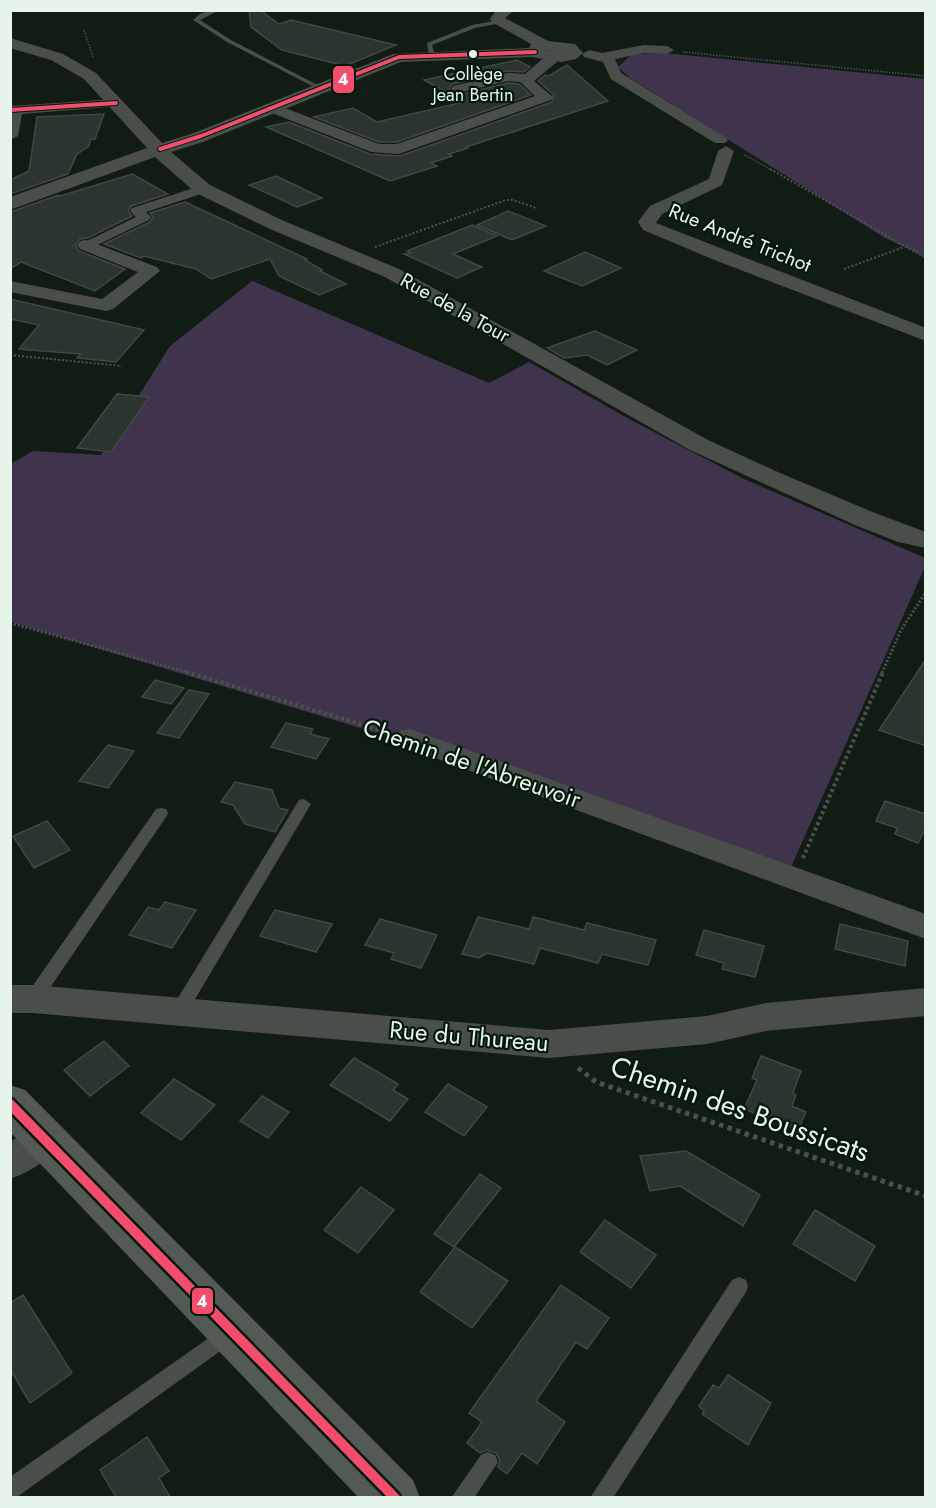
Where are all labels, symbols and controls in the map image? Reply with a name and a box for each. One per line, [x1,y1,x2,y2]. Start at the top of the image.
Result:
marker: Collège Jean Bertin [467,48,479,60]
place label: Collège Jean Bertin [430,61,514,108]
line badge: 4 [332,65,355,94]
text: 4 [337,68,349,91]
street label: Rue André Trichot [664,196,816,280]
street label: Rue de la Tour [395,266,515,350]
street label: Chemin de l'Abreuvoir [358,709,586,817]
street label: Rue du Thureau [388,1012,550,1060]
street label: Chemin des Boussicats [605,1046,875,1172]
line badge: 4 [191,1287,214,1315]
text: 4 [196,1290,208,1313]

